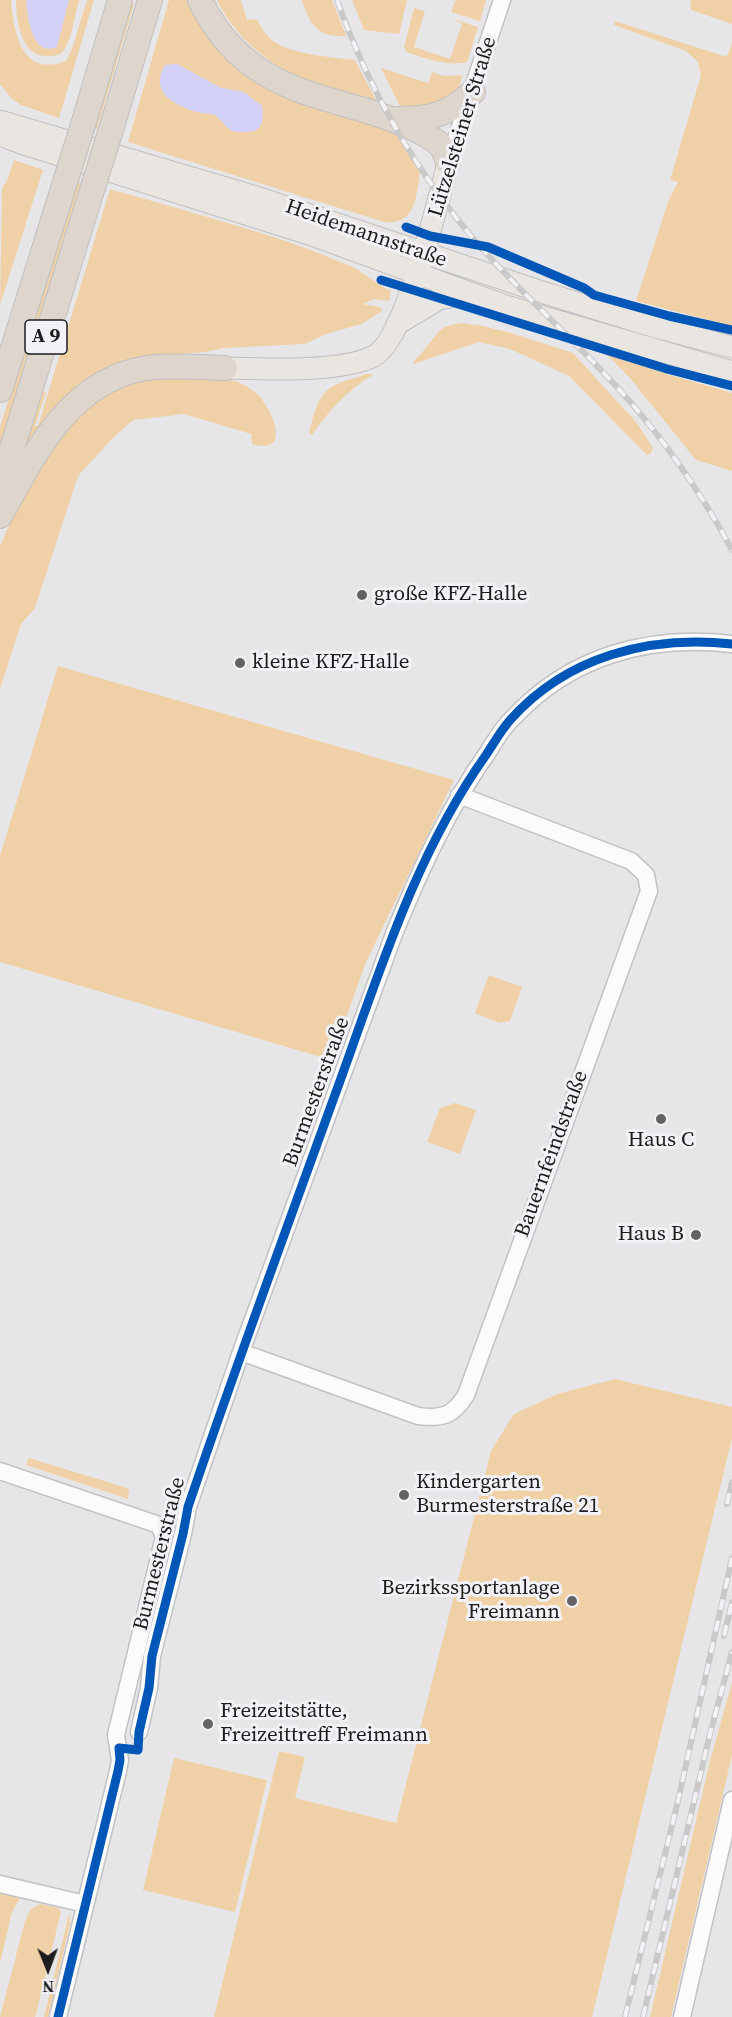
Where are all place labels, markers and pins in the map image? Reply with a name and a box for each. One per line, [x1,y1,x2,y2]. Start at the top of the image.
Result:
place label: große KFZ-Halle [374,582,527,608]
marker: große KFZ-Halle [355,588,369,602]
place label: kleine KFZ-Halle [252,650,409,676]
marker: kleine KFZ-Halle [233,656,247,670]
marker: Haus C [654,1112,668,1126]
place label: Haus C [628,1128,694,1154]
place label: Haus B [618,1222,684,1248]
marker: Haus B [689,1228,703,1242]
place label: Kindergarten Burmesterstraße 21 [416,1470,599,1520]
marker: Kindergarten Burmesterstraße 21 [397,1488,411,1502]
place label: Bezirkssportanlage Freimann [381,1576,560,1626]
marker: Bezirkssportanlage Freimann [565,1594,579,1608]
place label: Freizeitstätte, Freizeittreff Freimann [220,1699,428,1749]
marker: Freizeitstätte, Freizeittreff Freimann [201,1717,215,1731]

